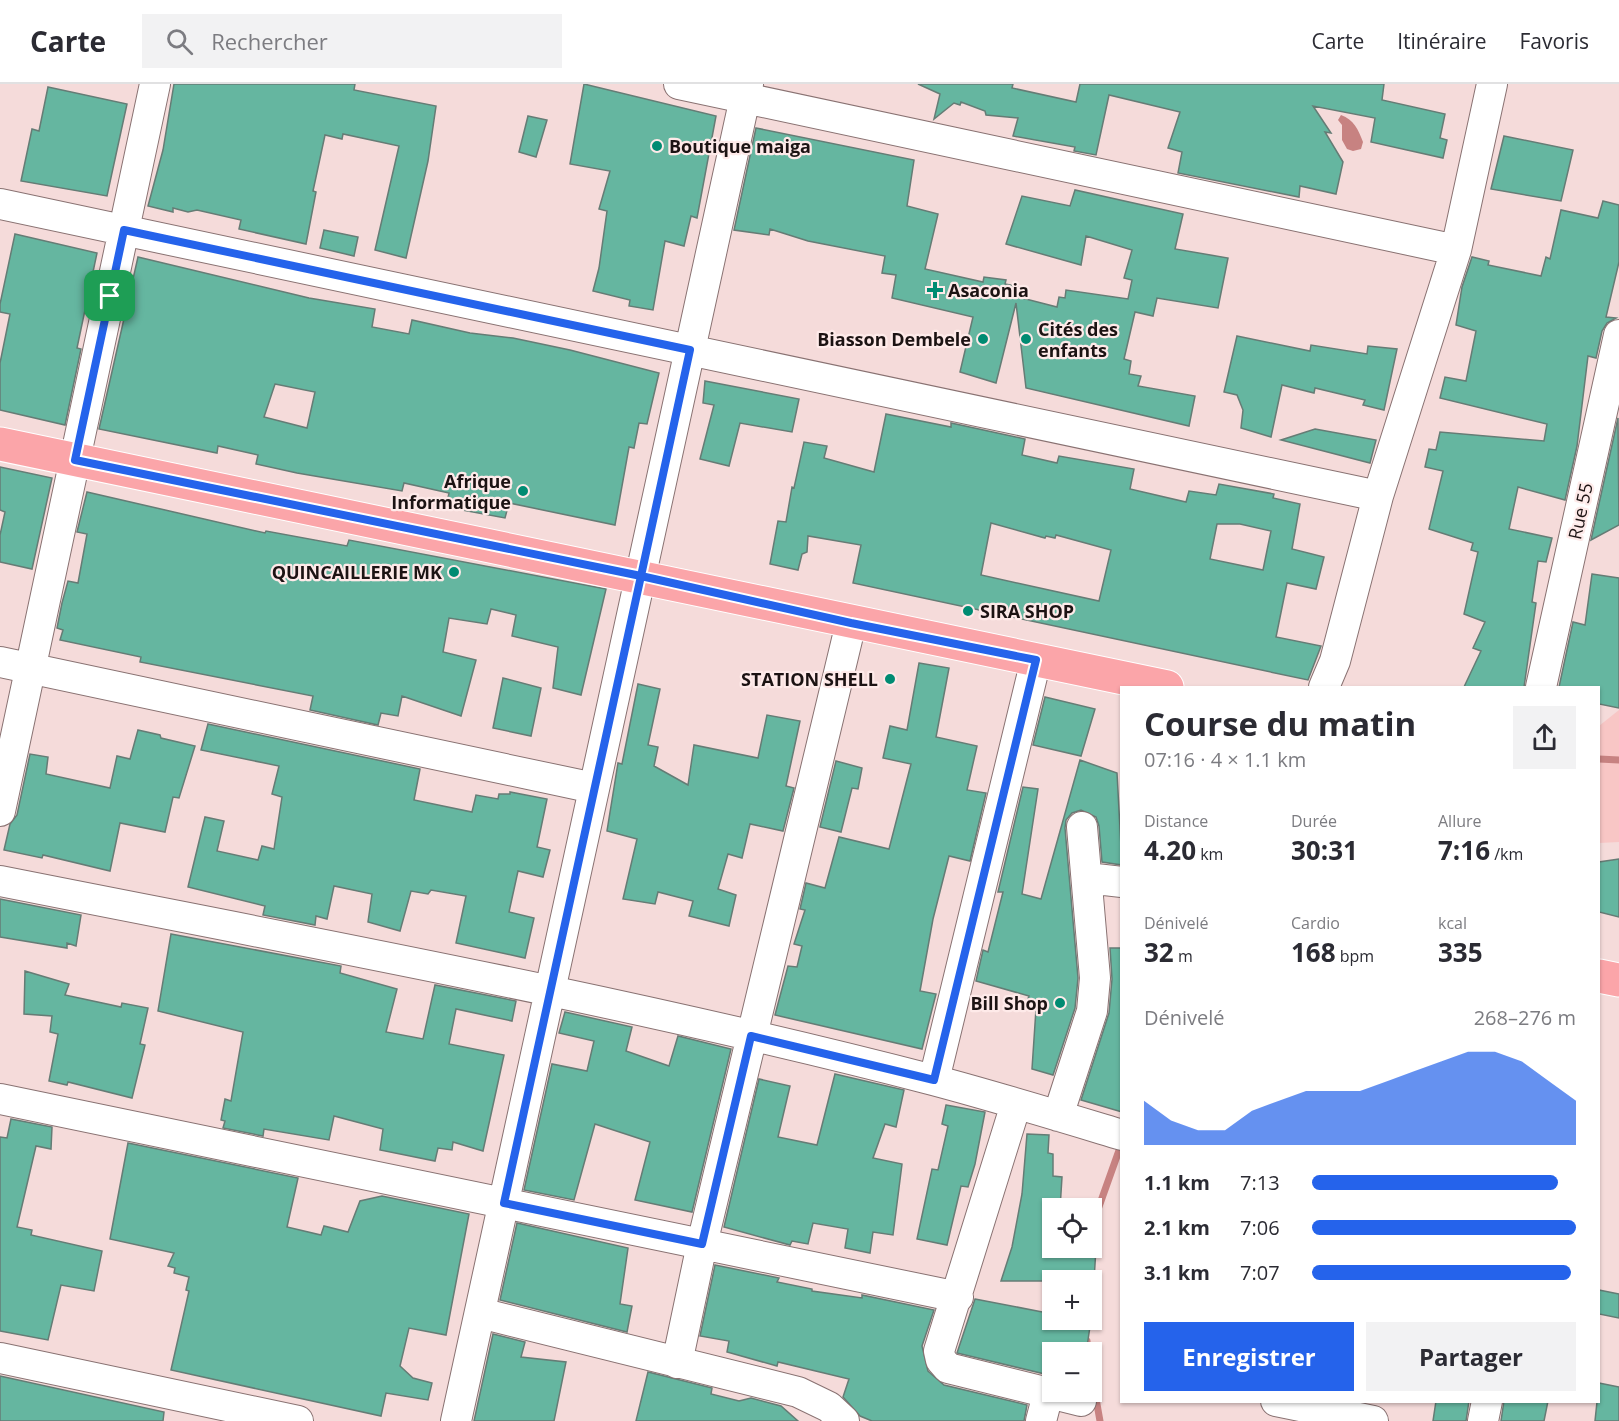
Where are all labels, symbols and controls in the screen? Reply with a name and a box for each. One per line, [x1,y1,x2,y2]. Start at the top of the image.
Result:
search box [142,14,562,68]
text: Carte [30,22,106,60]
icon: search [163,25,196,58]
text: Rechercher [211,26,328,56]
text: Carte [1311,27,1364,55]
text: Itinéraire [1397,27,1486,55]
text: Favoris [1519,27,1589,55]
place label: Boutique maiga [669,134,811,158]
marker: Boutique maiga [650,139,664,153]
pin [84,270,135,321]
place label: Asaconia [948,278,1029,302]
icon: arrive [93,279,126,312]
marker: Asaconia [926,281,944,299]
place label: Cités des enfants [1038,317,1118,362]
place label: Biasson Dembele [817,327,971,351]
marker: Biasson Dembele [976,332,990,346]
marker: Cités des enfants [1019,332,1033,346]
place label: Afrique Informatique [391,469,511,514]
street label: Rue 55 [1562,480,1598,542]
marker: Afrique Informatique [516,484,530,498]
place label: QUINCAILLERIE MK [272,560,442,584]
marker: QUINCAILLERIE MK [447,565,461,579]
place label: SIRA SHOP [980,599,1074,623]
marker: SIRA SHOP [961,604,975,618]
place label: STATION SHELL [741,667,878,691]
marker: STATION SHELL [883,672,897,686]
text: Course du matin [1144,701,1416,746]
button: share [1513,706,1576,769]
text: 07:16 · 4 × 1.1 km [1144,746,1306,773]
text: Distance [1144,810,1208,832]
text: Durée [1291,810,1337,832]
text: Allure [1438,810,1482,832]
text: 4.20 [1144,832,1196,868]
text: 30:31 [1291,832,1358,868]
text: 7:16 [1438,832,1490,868]
text: km [1196,843,1223,865]
text: /km [1490,843,1523,865]
text: Dénivelé [1144,912,1208,934]
text: Cardio [1291,912,1340,934]
text: kcal [1438,912,1467,934]
text: 32 [1144,934,1174,970]
text: 168 [1291,934,1336,970]
text: 335 [1438,934,1483,970]
text: m [1174,945,1193,967]
text: bpm [1336,945,1374,967]
place label: Bill Shop [970,991,1048,1015]
marker: Bill Shop [1053,996,1067,1010]
text: Dénivelé [1144,1004,1225,1031]
text: 268–276 m [1474,1004,1576,1031]
text: 1.1 km [1144,1169,1210,1196]
text: 7:13 [1240,1169,1280,1196]
map controls [1042,1198,1102,1402]
button: locate [1042,1198,1102,1258]
text: 2.1 km [1144,1214,1210,1241]
text: 7:06 [1240,1214,1280,1241]
text: 3.1 km [1144,1259,1210,1286]
text: 7:07 [1240,1259,1280,1286]
button: + [1042,1270,1102,1330]
button: Enregistrer [1144,1322,1354,1391]
button: Partager [1366,1322,1576,1391]
button: − [1042,1342,1102,1402]

